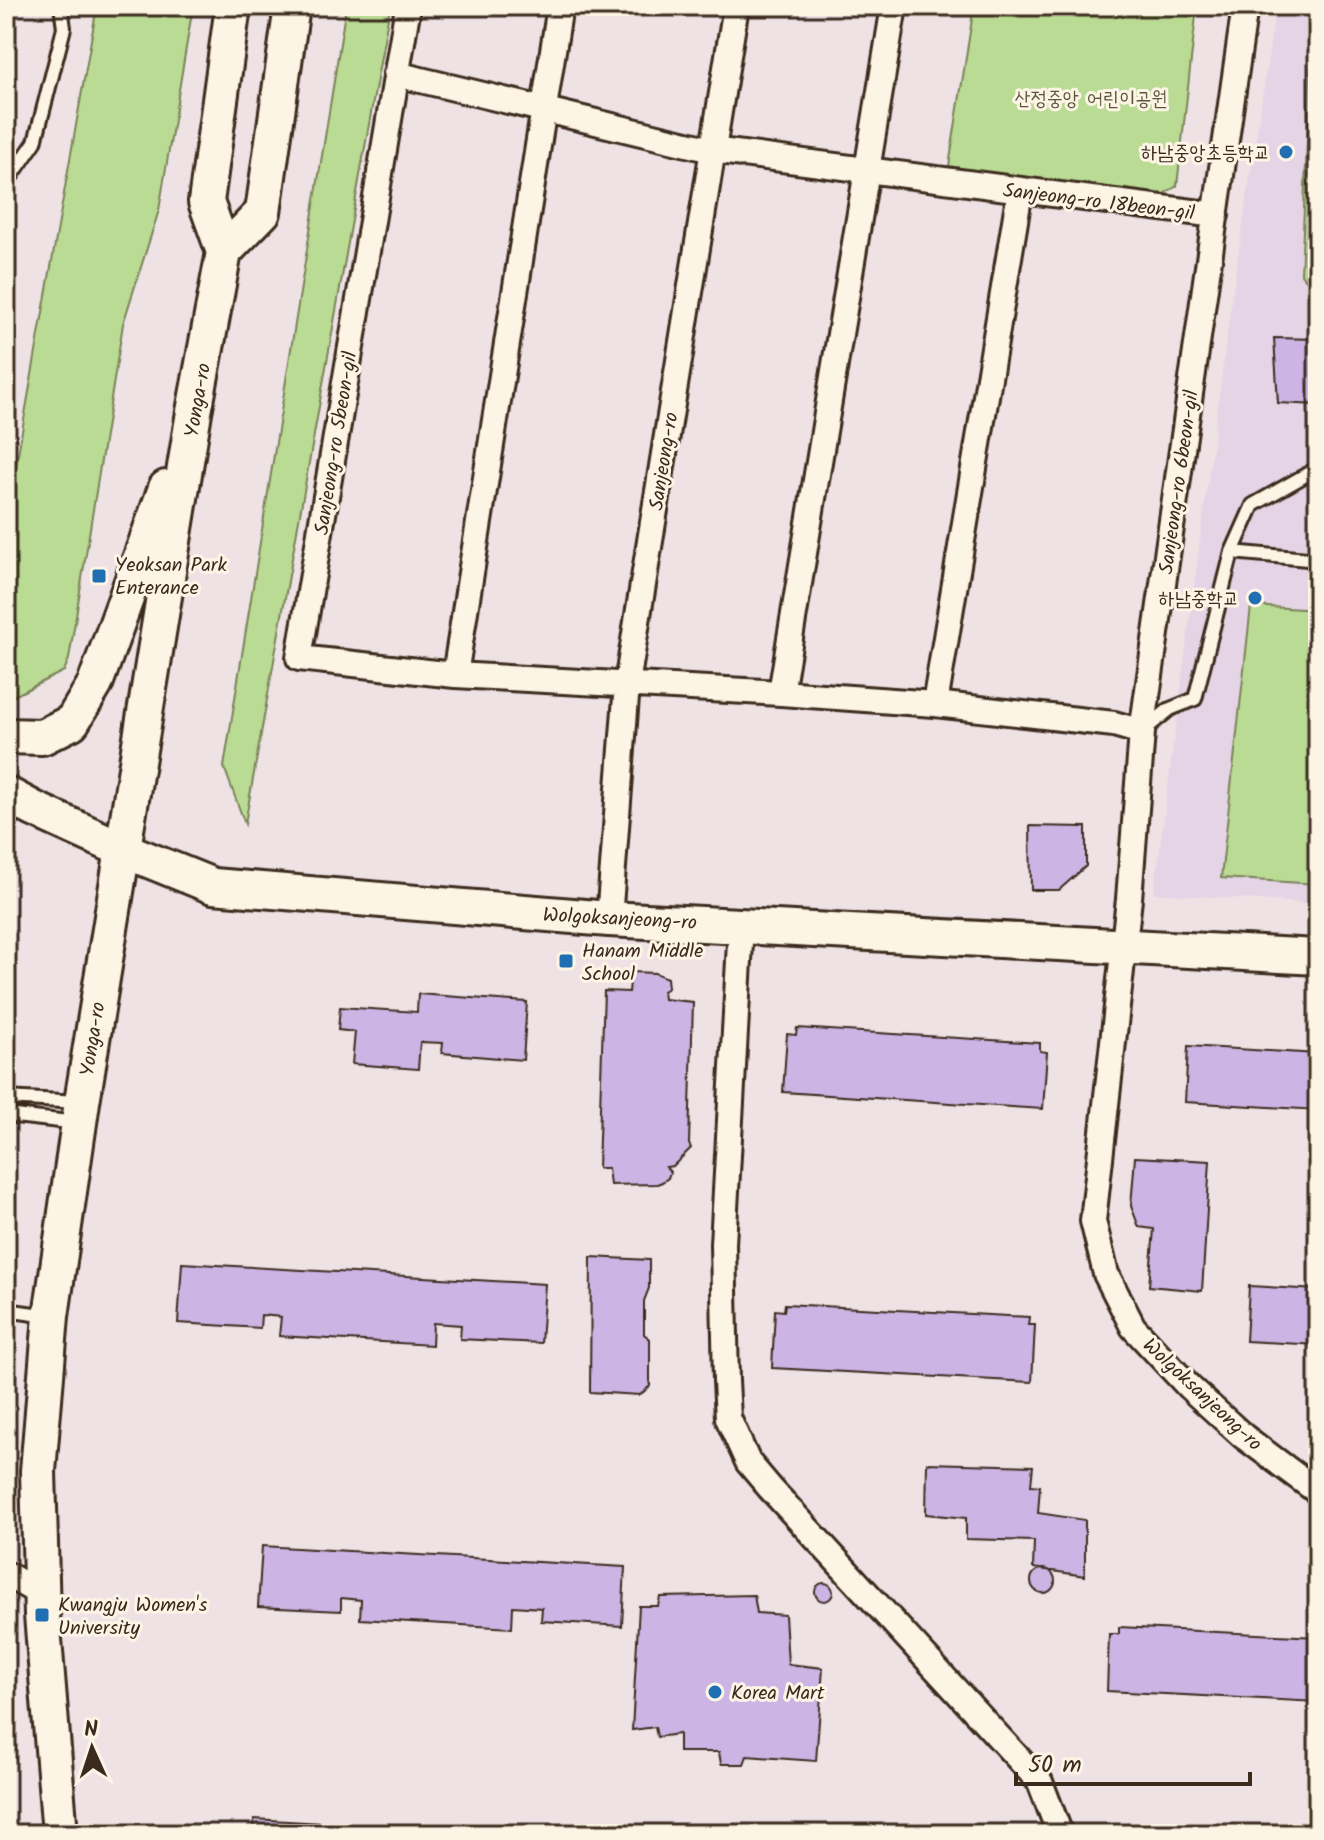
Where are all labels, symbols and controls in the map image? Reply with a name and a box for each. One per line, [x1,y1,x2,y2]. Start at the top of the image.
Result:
park label: 산정중앙 어린이공원 [1015,84,1167,116]
place label: 하남중앙초등학교 [1141,138,1270,170]
marker: 하남중앙초등학교 [1277,143,1295,161]
street label: Sanjeong-ro 18beon-gil [1001,175,1196,231]
street label: Sanjeong-ro 5beon-gil [307,349,367,537]
street label: Yonga-ro [177,361,221,440]
street label: Sanjeong-ro 6beon-gil [1151,388,1209,576]
street label: Sanjeong-ro [641,410,689,513]
place label: Yeoksan Park Enterance [115,550,227,605]
marker: Yeoksan Park Enterance [90,567,108,585]
place label: 하남중학교 [1159,584,1239,616]
marker: 하남중학교 [1246,589,1264,607]
street label: Wolgoksanjeong-ro [542,900,698,940]
place label: Hanam Middle School [582,936,703,991]
marker: Hanam Middle School [557,952,575,970]
street label: Yonga-ro [72,1000,116,1079]
street label: Wolgoksanjeong-ro [1134,1331,1269,1460]
place label: Kwangju Women's University [58,1590,208,1645]
marker: Kwangju Women's University [33,1606,51,1624]
place label: Korea Mart [731,1678,825,1710]
marker: Korea Mart [706,1683,724,1701]
north arrow [52,1708,132,1788]
text: N [83,1713,99,1748]
scale bar [1016,1736,1250,1786]
text: 50 m [1028,1746,1082,1785]

